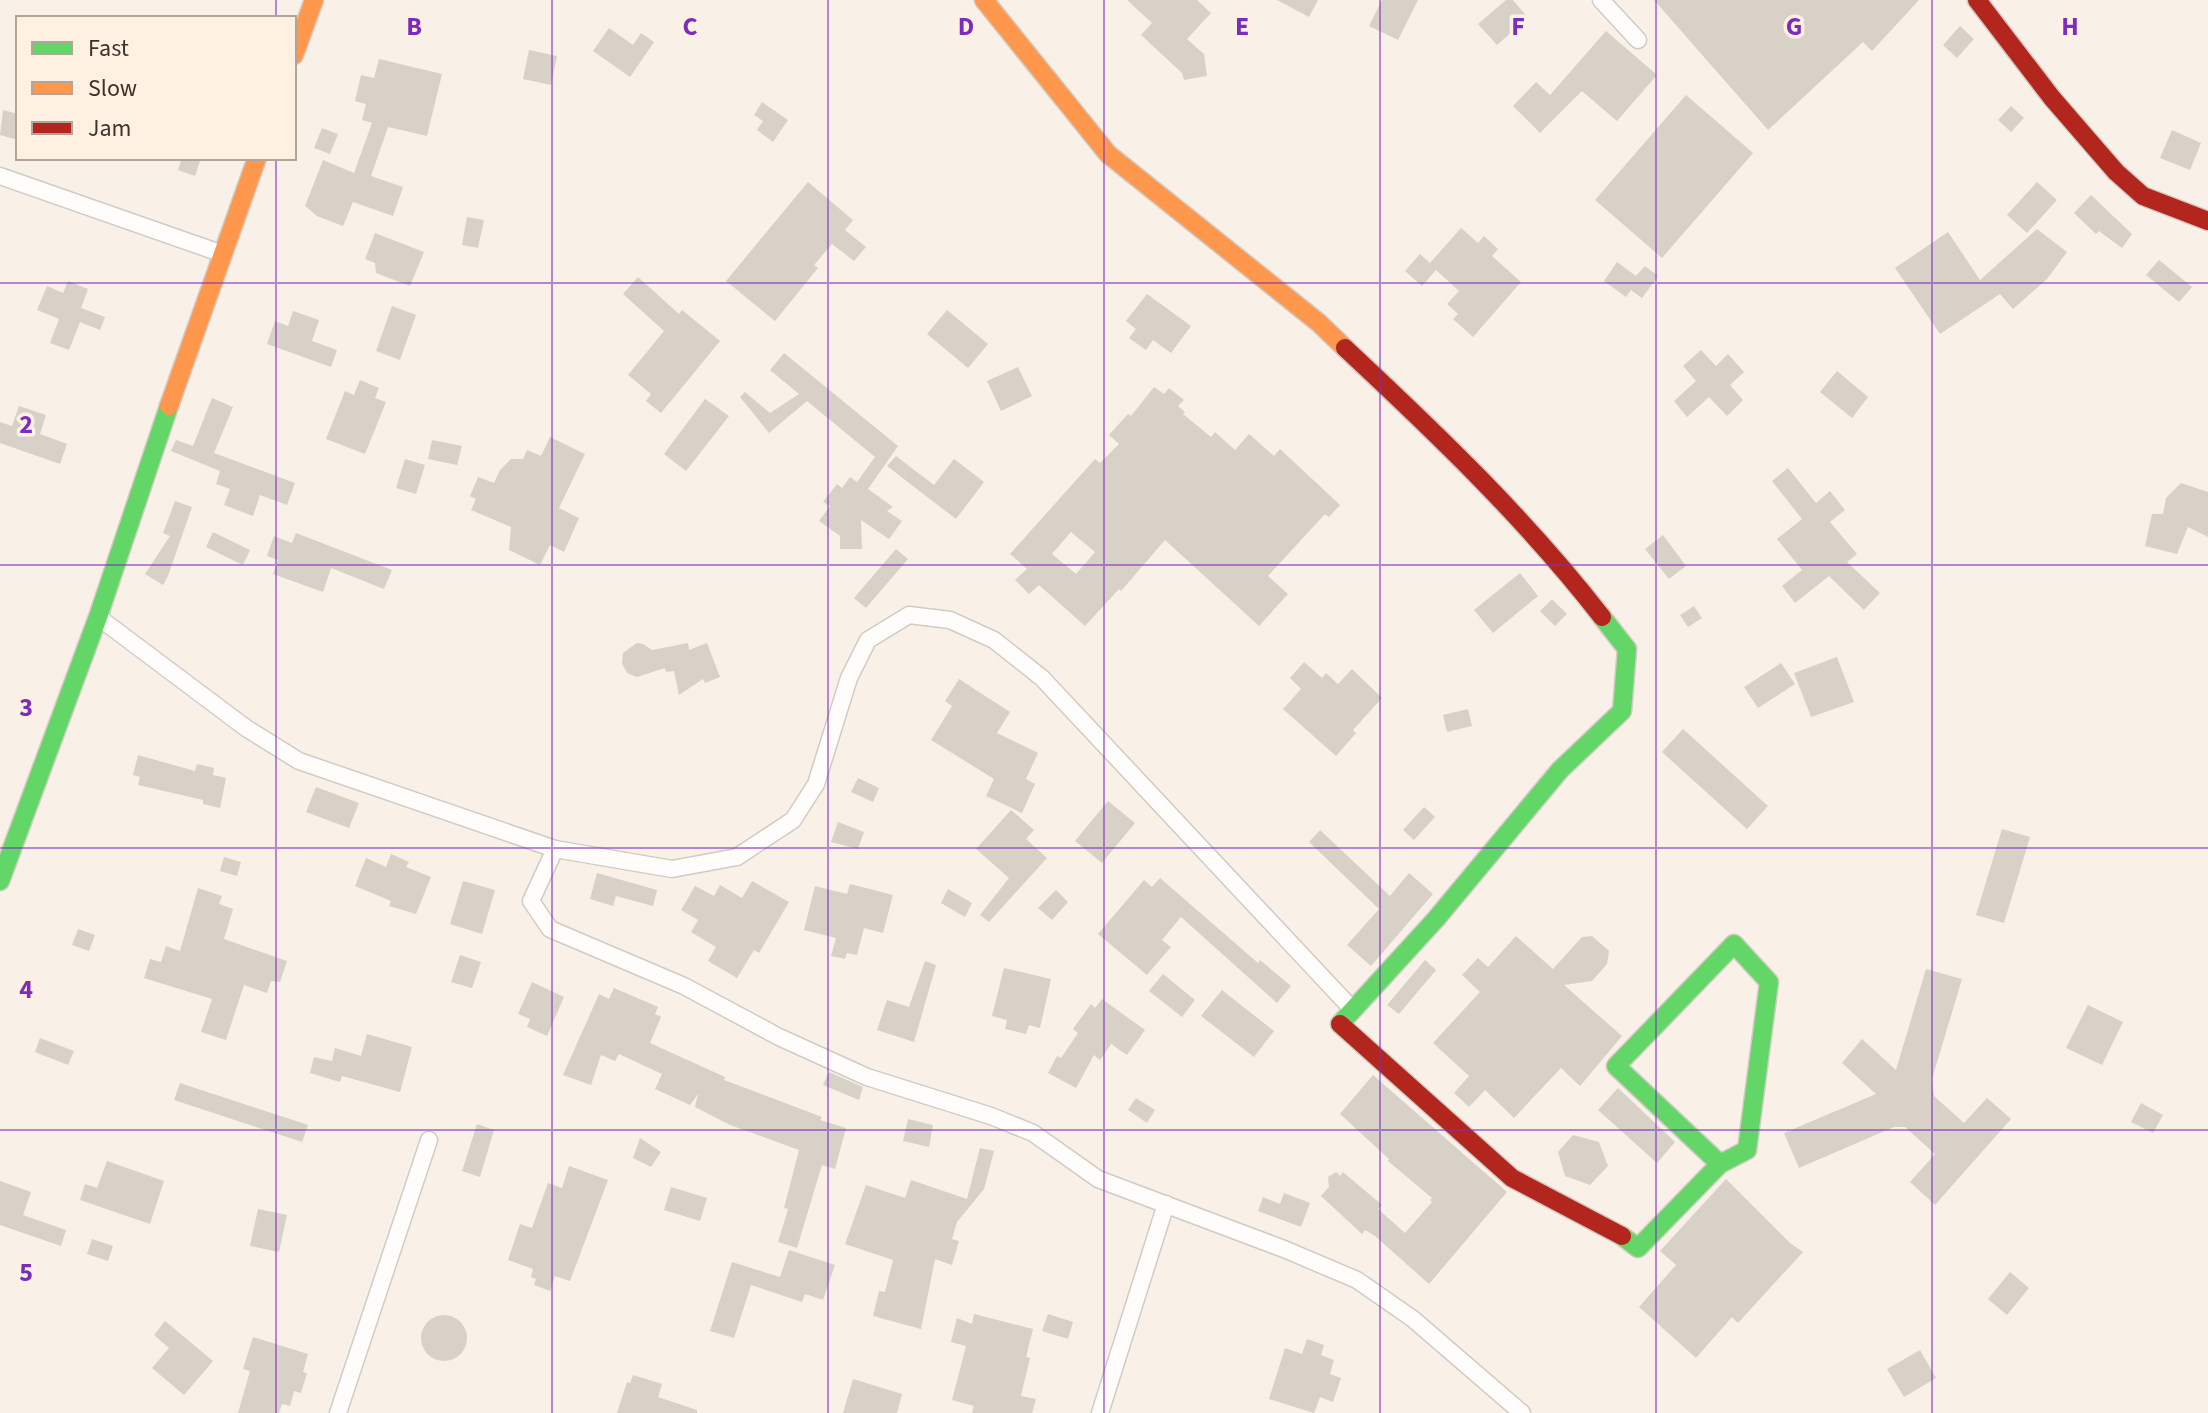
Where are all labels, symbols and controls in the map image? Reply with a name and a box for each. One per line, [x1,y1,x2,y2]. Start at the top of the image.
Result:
text: B [406,8,422,45]
text: C [682,8,698,45]
text: D [958,8,974,45]
text: E [1235,8,1249,45]
text: F [1511,8,1525,45]
text: G [1786,8,1802,45]
text: H [2061,8,2079,45]
legend [16,16,296,160]
text: Fast [88,31,129,66]
text: Slow [88,71,137,106]
text: Jam [88,111,132,146]
text: 2 [19,406,33,443]
text: 3 [19,689,33,726]
text: 4 [19,971,33,1008]
text: 5 [19,1254,33,1291]

